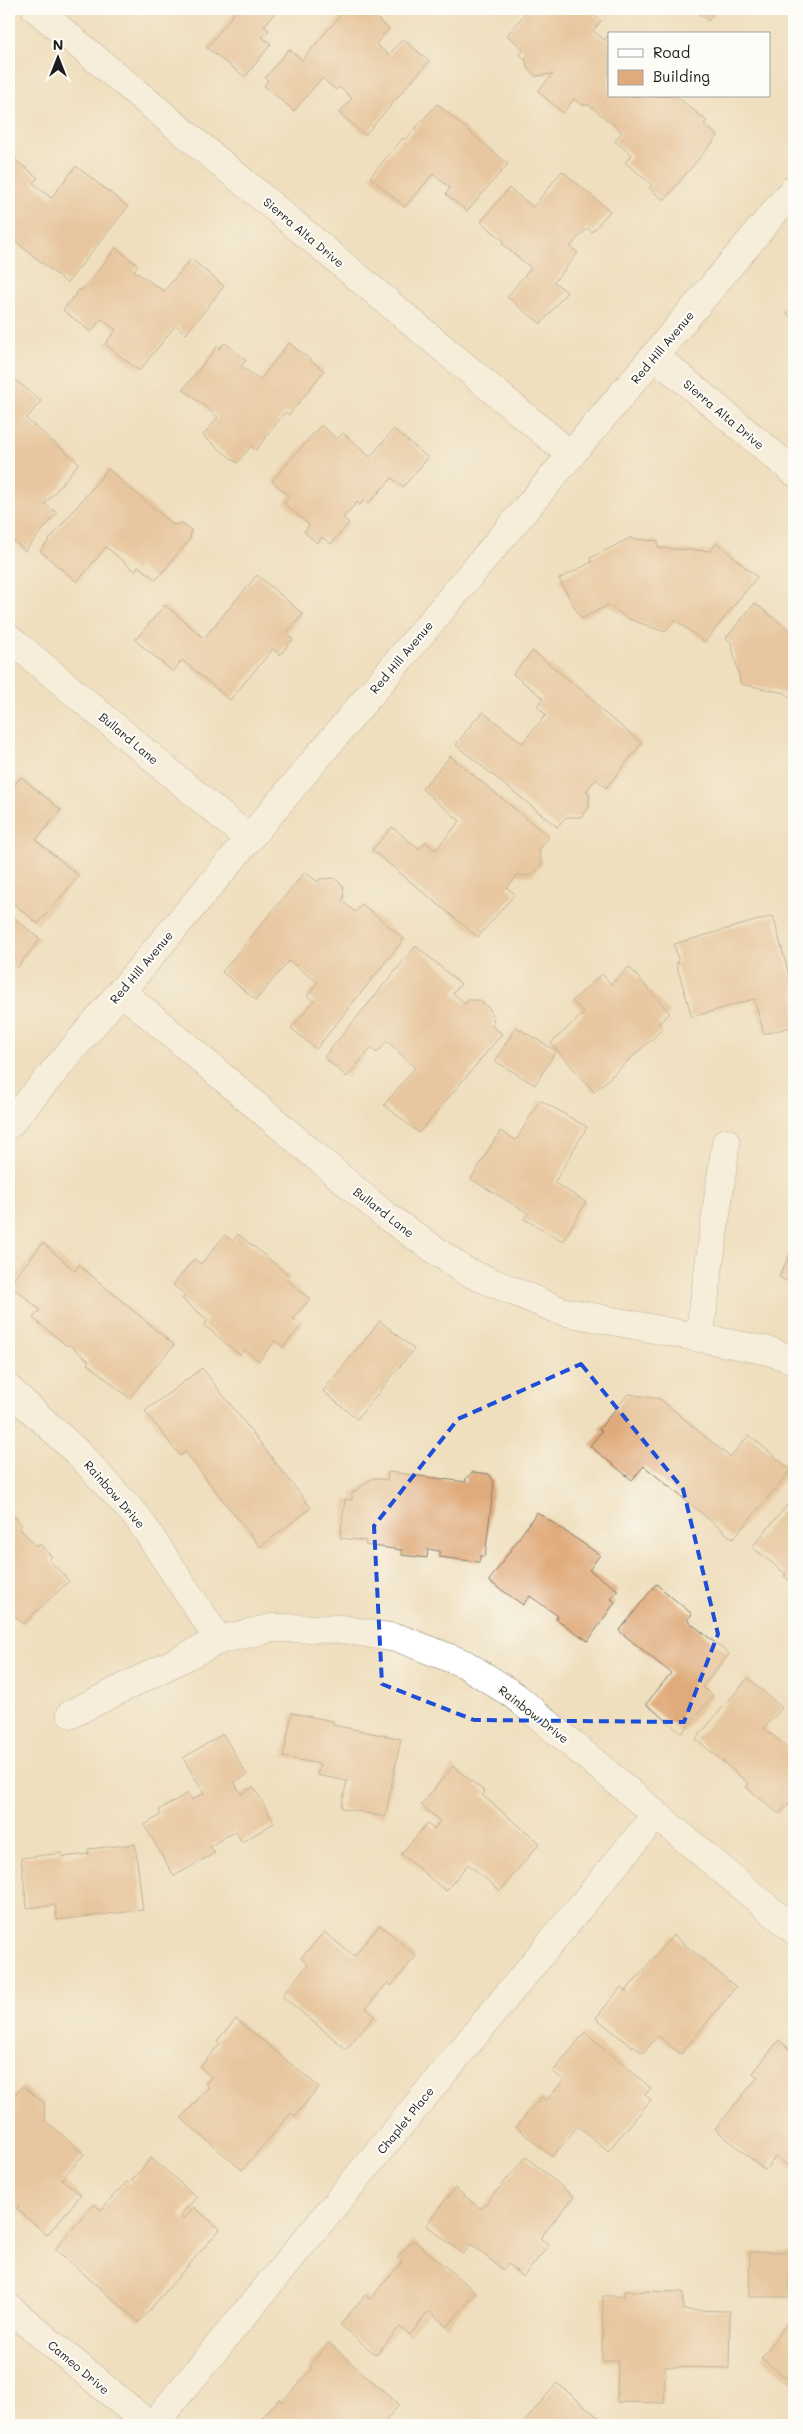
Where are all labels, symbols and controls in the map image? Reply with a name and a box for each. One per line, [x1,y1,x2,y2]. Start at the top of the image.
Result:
north arrow [32,32,82,82]
legend [608,32,770,98]
text: N [53,35,63,54]
text: Road [653,42,690,62]
text: Building [653,66,710,86]
street label: Sierra Alta Drive [260,193,348,271]
street label: Red Hill Avenue [627,307,697,387]
street label: Sierra Alta Drive [680,375,768,453]
street label: Red Hill Avenue [366,617,436,697]
street label: Bullard Lane [96,708,162,768]
street label: Red Hill Avenue [106,927,176,1007]
street label: Bullard Lane [350,1183,418,1241]
street label: Rainbow Drive [81,1457,149,1531]
street label: Rainbow Drive [496,1681,572,1747]
street label: Chaplet Place [373,2083,437,2157]
street label: Cameo Drive [45,2337,113,2397]

